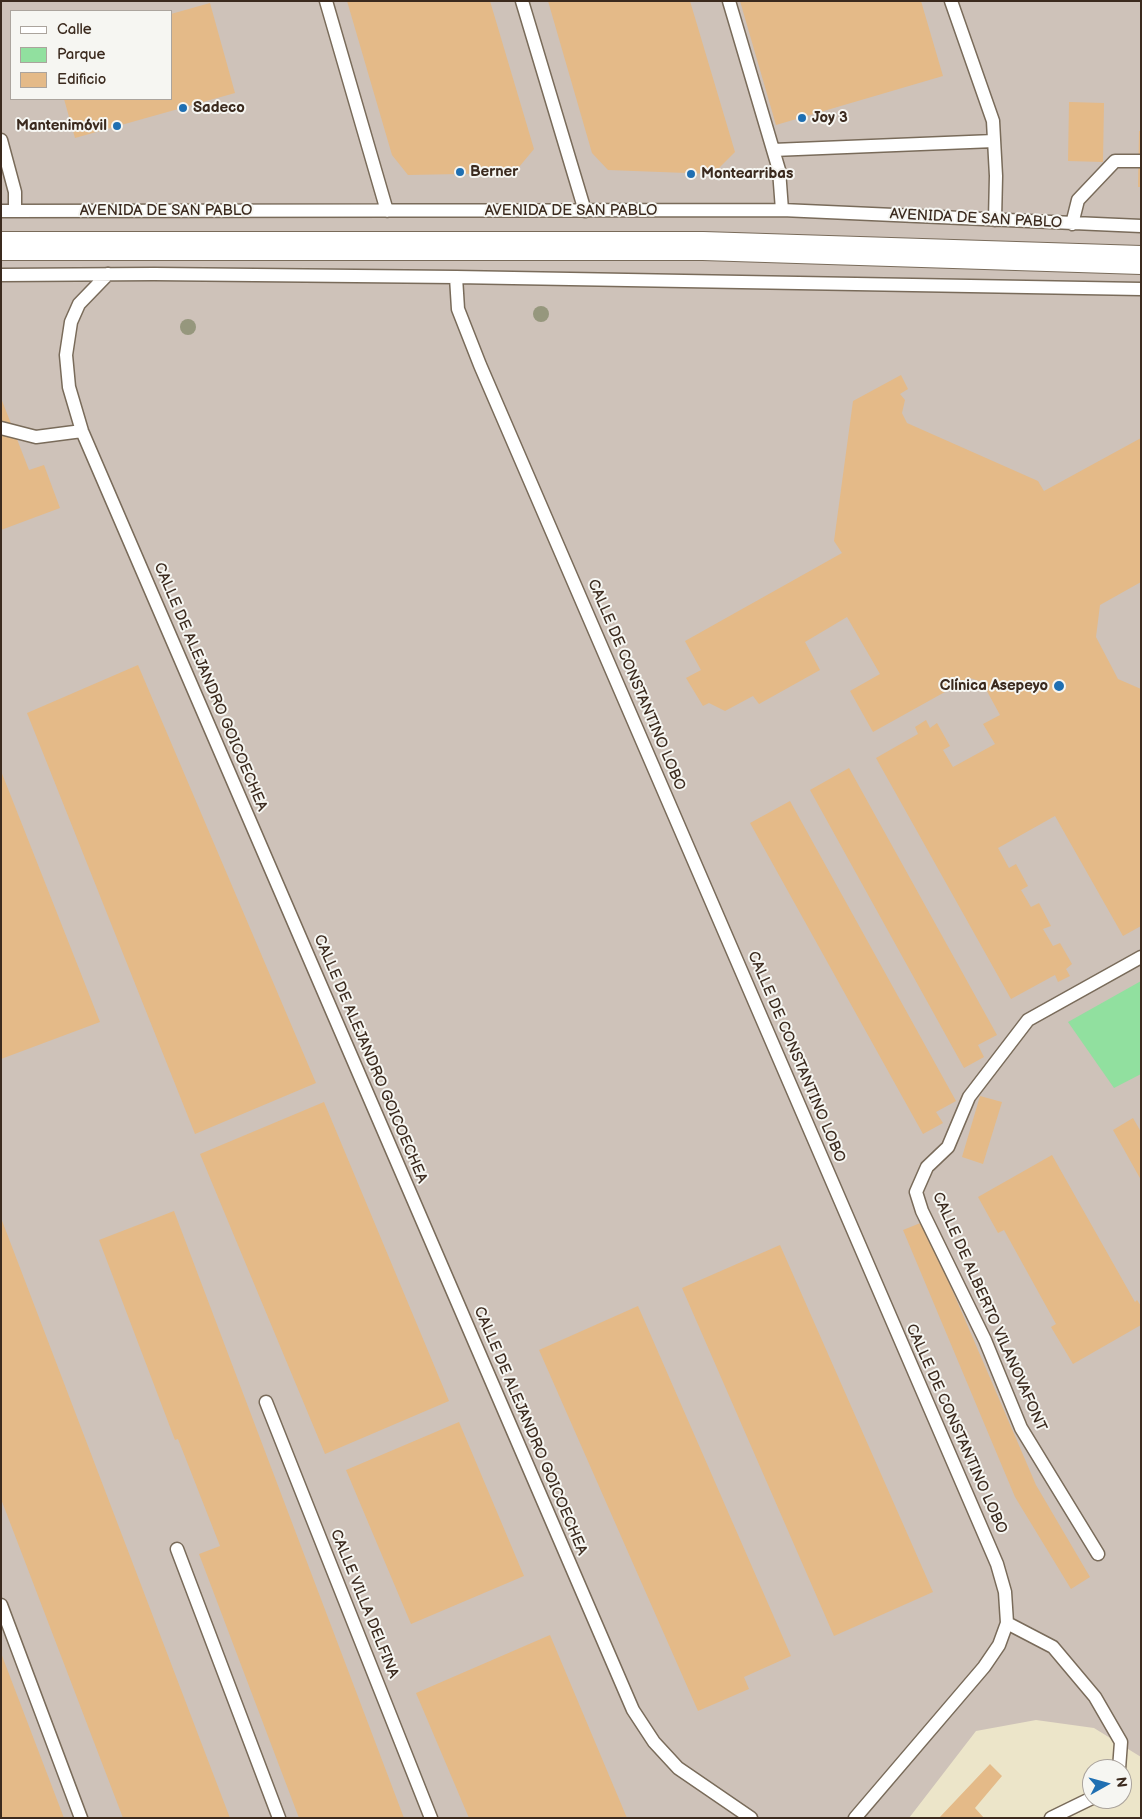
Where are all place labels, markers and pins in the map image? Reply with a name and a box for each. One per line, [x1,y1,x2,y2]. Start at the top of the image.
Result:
place label: Sadeco [193,99,245,117]
marker: Sadeco [177,102,189,114]
place label: Joy 3 [812,109,848,127]
marker: Joy 3 [796,112,808,124]
place label: Mantenimóvil [16,117,107,135]
marker: Mantenimóvil [111,120,123,132]
place label: Berner [470,163,518,181]
place label: Montearribas [701,165,793,183]
marker: Berner [454,166,466,178]
marker: Montearribas [685,168,697,180]
place label: Clínica Asepeyo [940,677,1048,695]
marker: Clínica Asepeyo [1052,679,1066,693]

